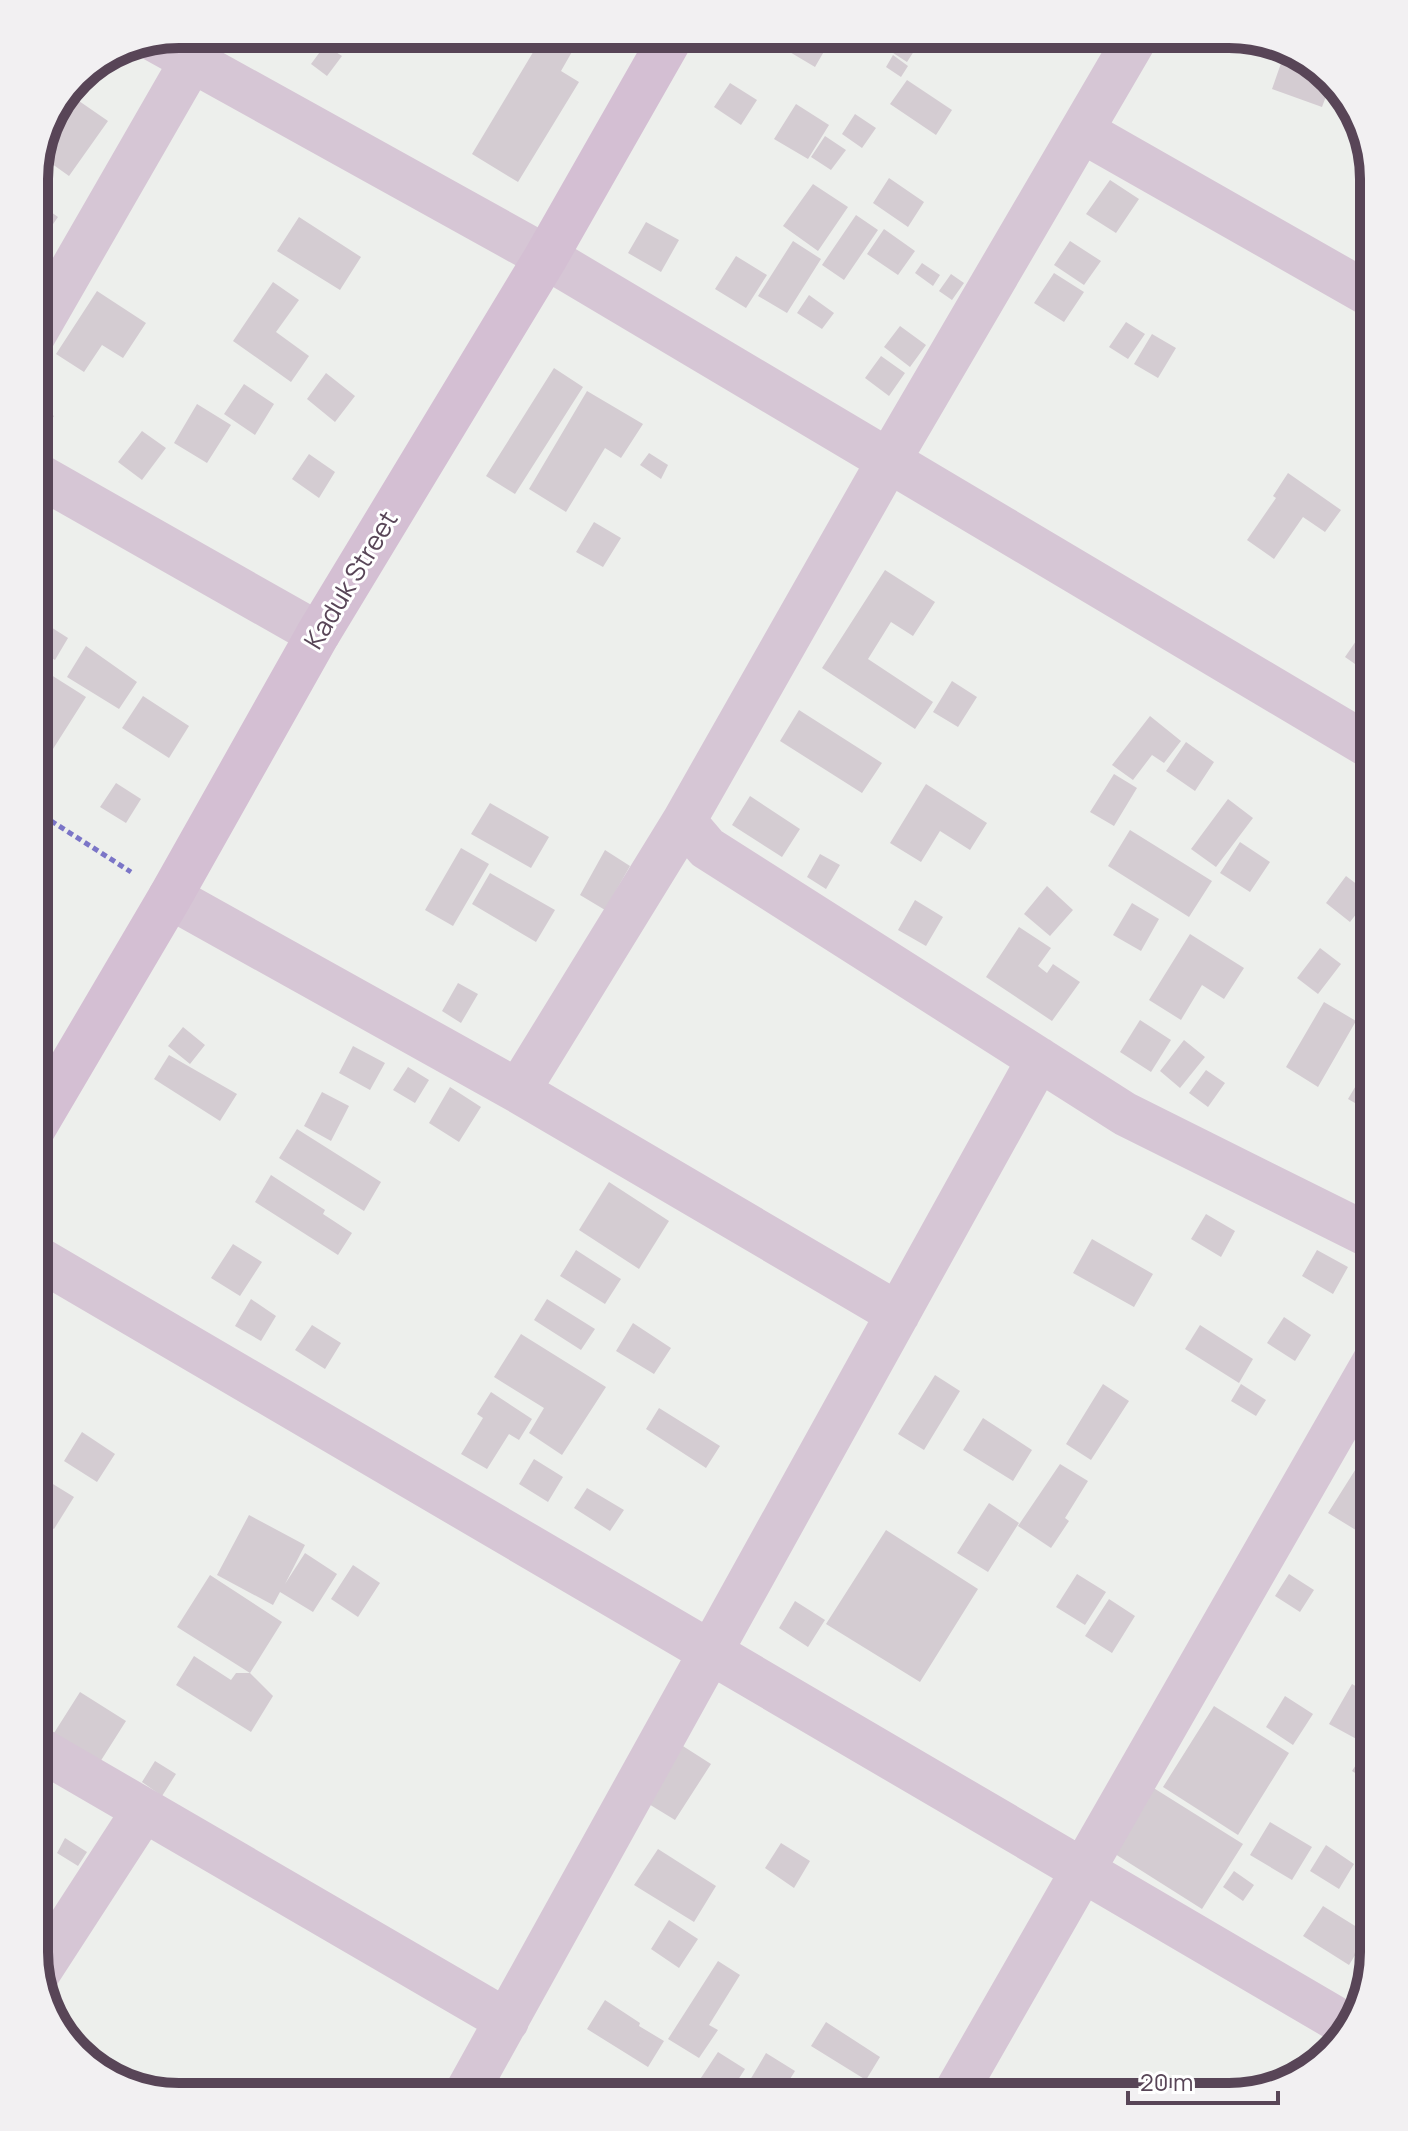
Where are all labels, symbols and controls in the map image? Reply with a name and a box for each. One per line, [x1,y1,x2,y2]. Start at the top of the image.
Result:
street label: Kaduk Street [295,504,406,655]
scale bar [1128,2055,1278,2105]
text: 20 m [1140,2065,1193,2098]

